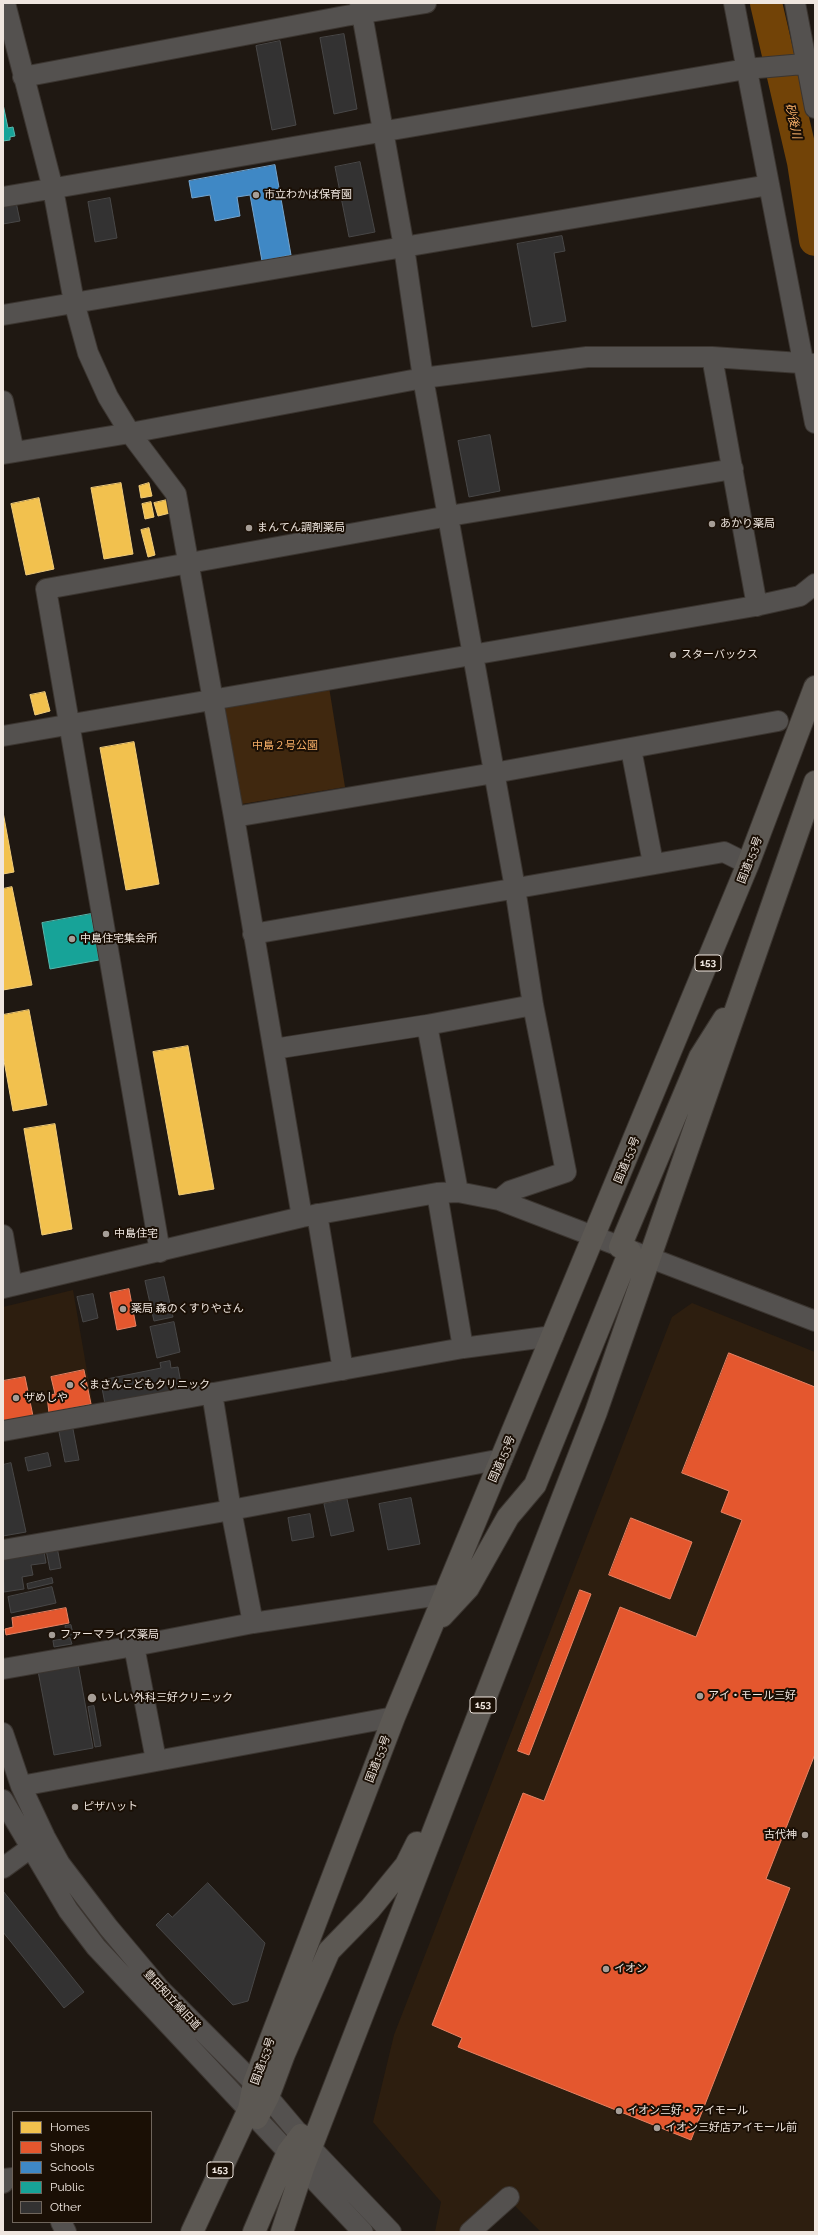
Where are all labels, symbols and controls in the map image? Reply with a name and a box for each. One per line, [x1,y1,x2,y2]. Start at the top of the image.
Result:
water label: 砂後川 [782,102,804,140]
place label: 市立わかば保育園 [264,188,352,202]
marker: 市立わかば保育園 [251,190,261,200]
place label: あかり薬局 [720,517,775,531]
marker: あかり薬局 [707,519,717,529]
place label: まんてん調剤薬局 [257,521,345,535]
marker: まんてん調剤薬局 [244,523,254,533]
place label: スターバックス [681,648,758,662]
marker: スターバックス [668,650,678,660]
park label: 中島２号公園 [252,739,318,753]
street label: 国道153号 [735,834,765,886]
place label: 中島住宅集会所 [80,932,157,946]
marker: 中島住宅集会所 [67,934,77,944]
road number: 153 [695,955,721,971]
street label: 国道153号 [612,1135,642,1185]
place label: 中島住宅 [114,1227,158,1241]
marker: 中島住宅 [101,1229,111,1239]
place label: 薬局 森のくすりやさん [131,1302,244,1316]
marker: 薬局 森のくすりやさん [118,1304,128,1314]
place label: くまさんこどもクリニック [78,1378,210,1392]
marker: くまさんこどもクリニック [65,1380,75,1390]
place label: ザめしや [24,1391,68,1405]
marker: ザめしや [11,1393,21,1403]
street label: 国道153号 [486,1434,518,1484]
place label: ファーマライズ薬局 [60,1628,159,1642]
marker: ファーマライズ薬局 [47,1630,57,1640]
place label: アイ・モール三好 [708,1689,796,1703]
place label: いしい外科三好クリニック [101,1691,233,1705]
marker: アイ・モール三好 [695,1691,705,1701]
marker: いしい外科三好クリニック [86,1692,98,1704]
road number: 153 [470,1697,496,1713]
street label: 国道153号 [363,1733,393,1785]
place label: ピザハット [83,1800,138,1814]
marker: ピザハット [70,1802,80,1812]
place label: 古代神 [764,1828,797,1842]
marker: 古代神 [800,1830,810,1840]
place label: イオン [614,1962,647,1976]
marker: イオン [601,1964,611,1974]
street label: 豊田知立線旧道 [141,1967,203,2033]
street label: 国道153号 [248,2035,278,2087]
place label: イオン三好・アイモール [627,2104,748,2118]
marker: イオン三好・アイモール [614,2106,624,2116]
legend [12,2111,152,2223]
text: Homes [50,2120,90,2134]
place label: イオン三好店アイモール前 [665,2121,797,2135]
marker: イオン三好店アイモール前 [652,2123,662,2133]
text: Shops [50,2140,85,2154]
text: Schools [50,2160,94,2174]
road number: 153 [207,2162,233,2178]
text: Public [50,2180,84,2194]
text: Other [50,2200,81,2214]

